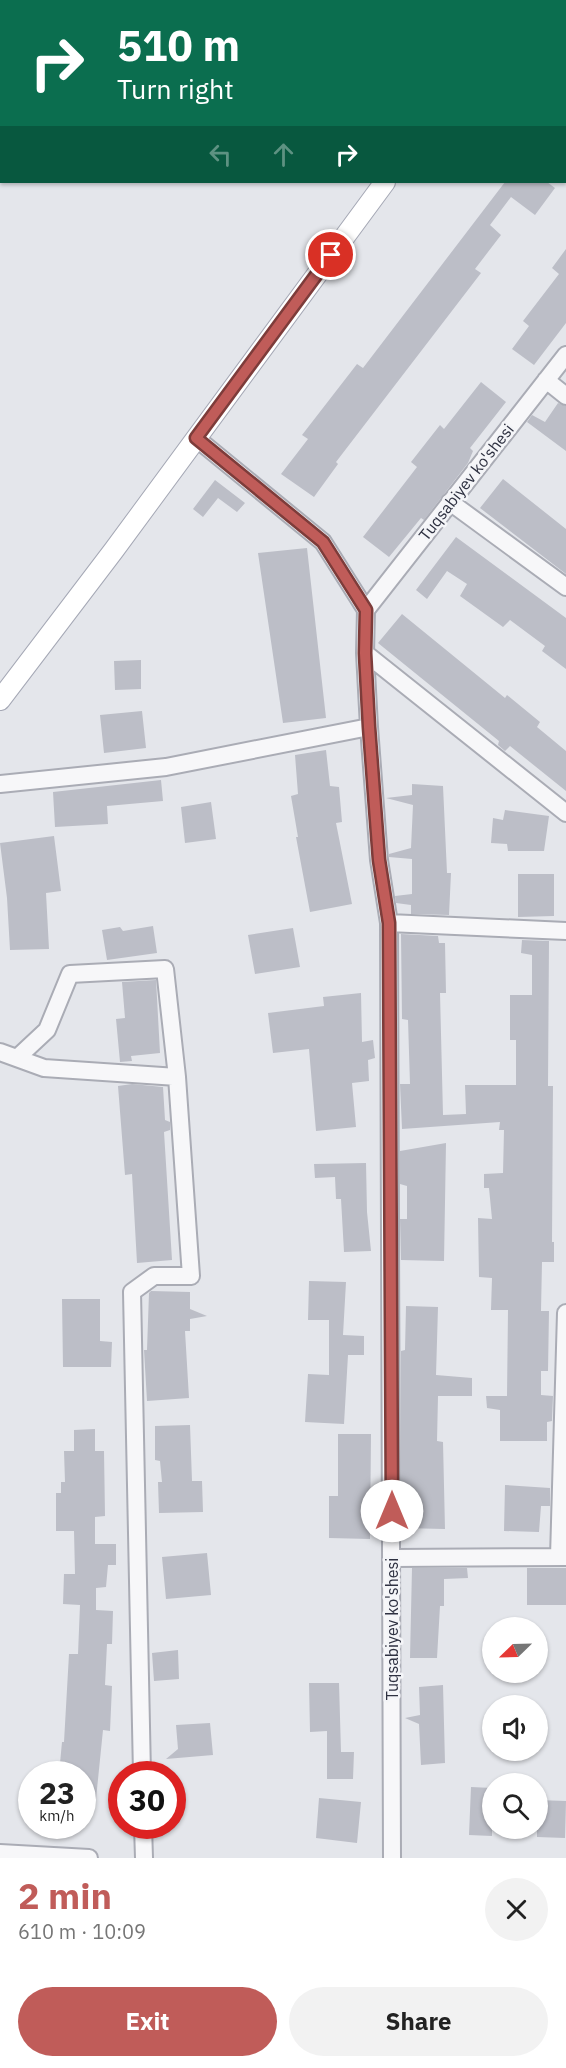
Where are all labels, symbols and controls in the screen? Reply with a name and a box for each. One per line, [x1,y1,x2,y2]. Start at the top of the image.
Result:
text: 510 m [117,18,240,73]
icon: right [18,24,96,102]
text: Turn right [117,71,234,106]
icon: left [204,138,237,171]
icon: ahead [267,138,300,171]
icon: right [330,138,363,171]
pin [305,229,356,280]
icon: arrive [314,238,347,271]
street label: Tuqsabiyev ko'shesi [414,420,518,544]
position arrow [360,1479,424,1543]
street label: Tuqsabiyev ko'shesi [382,1558,402,1700]
north arrow [482,1617,548,1683]
map controls [482,1617,548,1839]
button: sound [482,1695,548,1761]
speed limit sign: 30 [108,1761,186,1839]
text: 23 [39,1773,75,1812]
button: search [482,1773,548,1839]
text: km/h [39,1806,75,1825]
text: 2 min [18,1872,112,1919]
button: close [485,1878,548,1941]
text: 610 m · 10:09 [18,1918,146,1945]
button: Exit [18,1987,277,2056]
button: Share [289,1987,548,2056]

